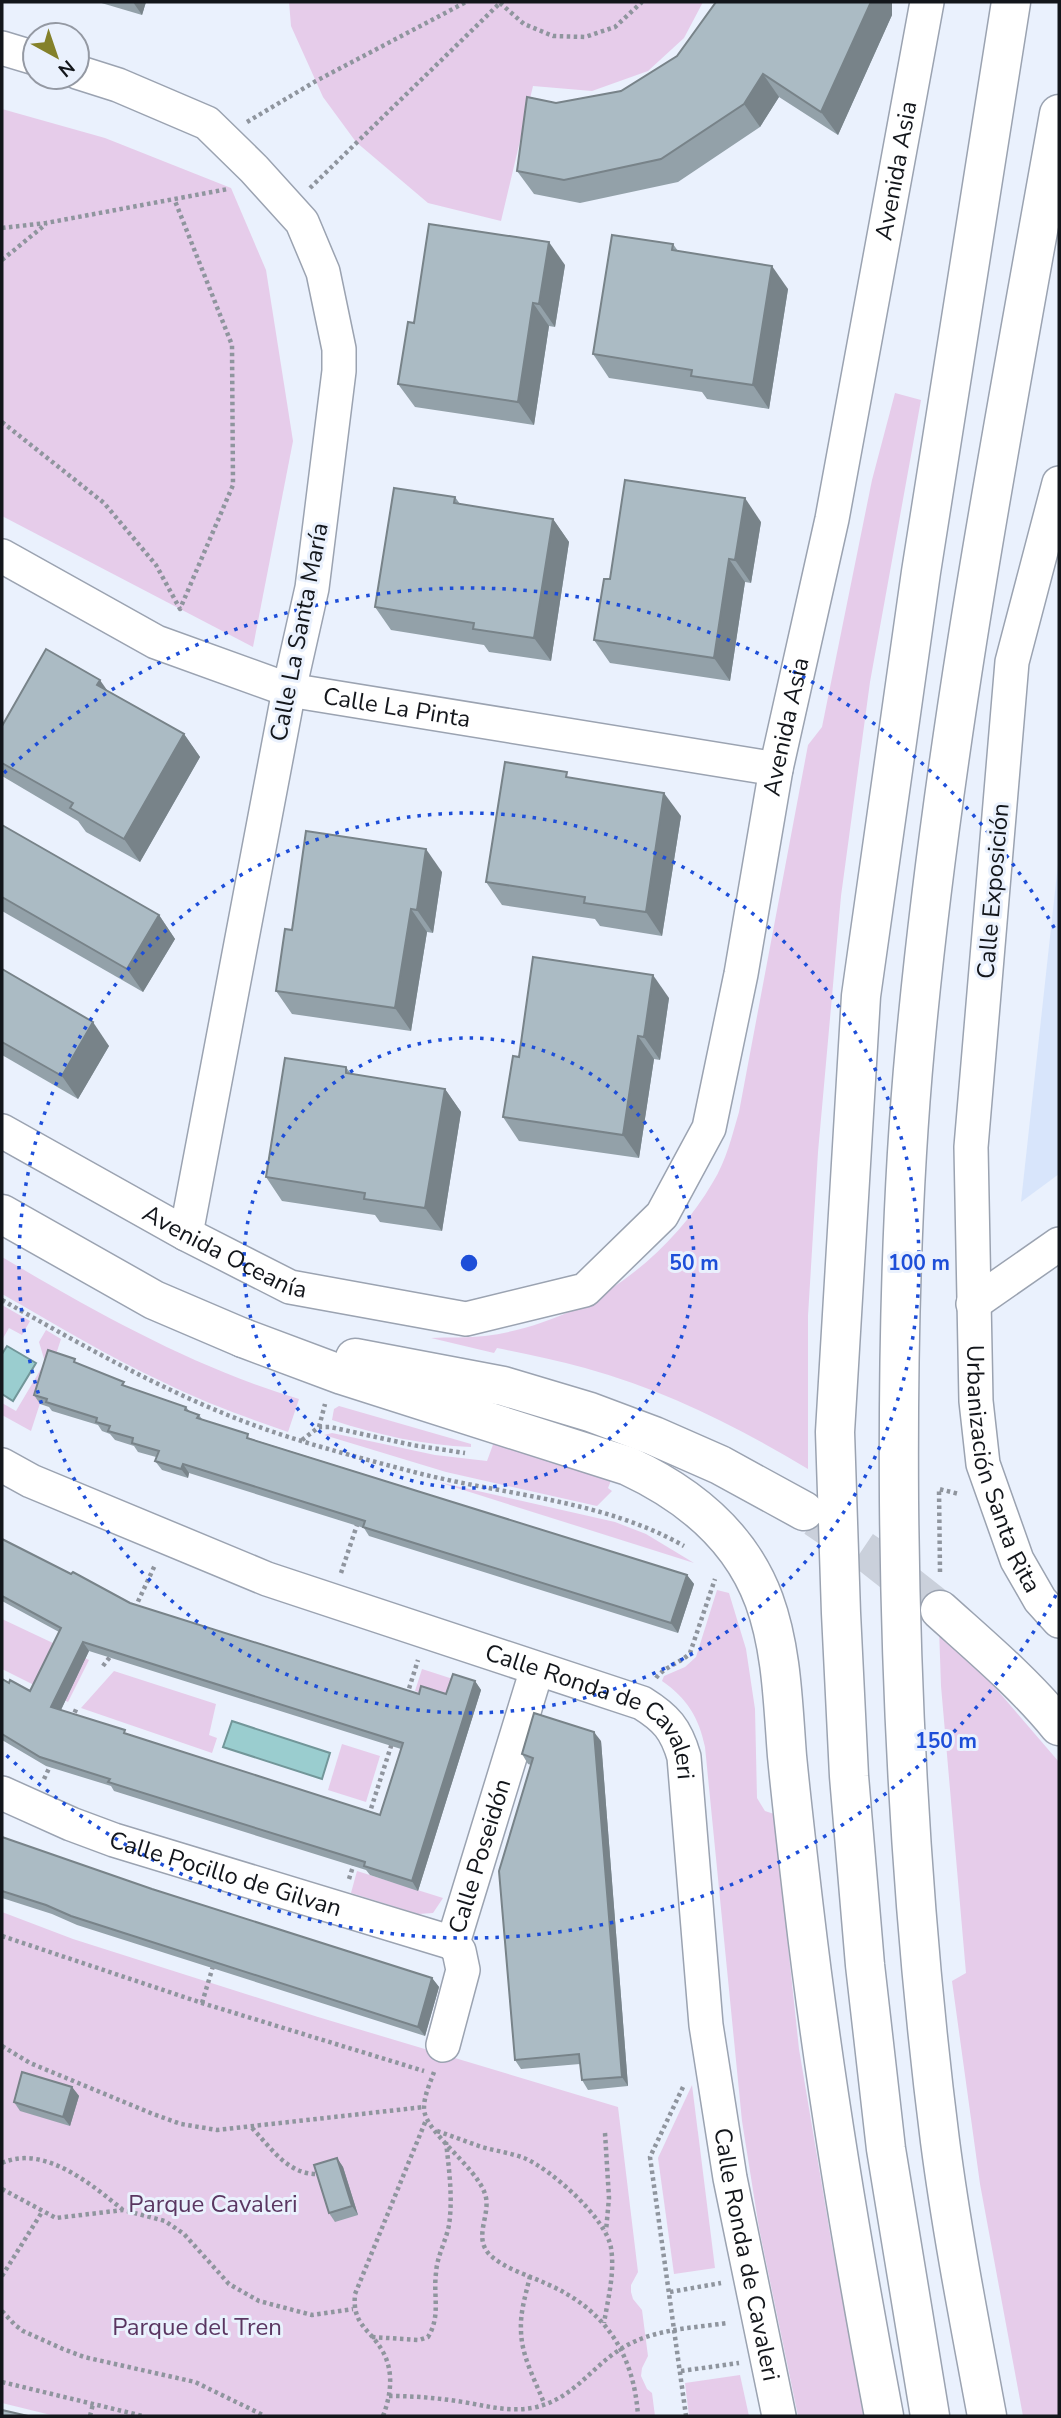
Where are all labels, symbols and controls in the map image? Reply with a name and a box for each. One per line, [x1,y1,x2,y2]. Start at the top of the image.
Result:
north arrow [21,21,91,91]
text: N [52,54,80,83]
street label: Avenida Asia [868,98,925,243]
street label: Calle La Santa María [262,520,336,744]
street label: Avenida Asia [756,654,817,798]
street label: Calle La Pinta [321,680,473,735]
street label: Calle Exposición [969,802,1017,980]
street label: Avenida Oceanía [137,1197,309,1306]
text: 50 m [669,1249,719,1277]
text: 100 m [888,1249,950,1277]
centre of rings [457,1251,481,1275]
street label: Urbanización Santa Rita [959,1344,1048,1599]
street label: Calle Ronda de Cavaleri [481,1636,702,1781]
text: 150 m [915,1727,977,1755]
street label: Calle Poseidón [441,1775,518,1937]
street label: Calle Pocillo de Gilvan [105,1823,345,1924]
street label: Calle Ronda de Cavaleri [706,2126,787,2384]
park label: Parque Cavaleri [128,2188,298,2220]
park label: Parque del Tren [112,2311,282,2343]

